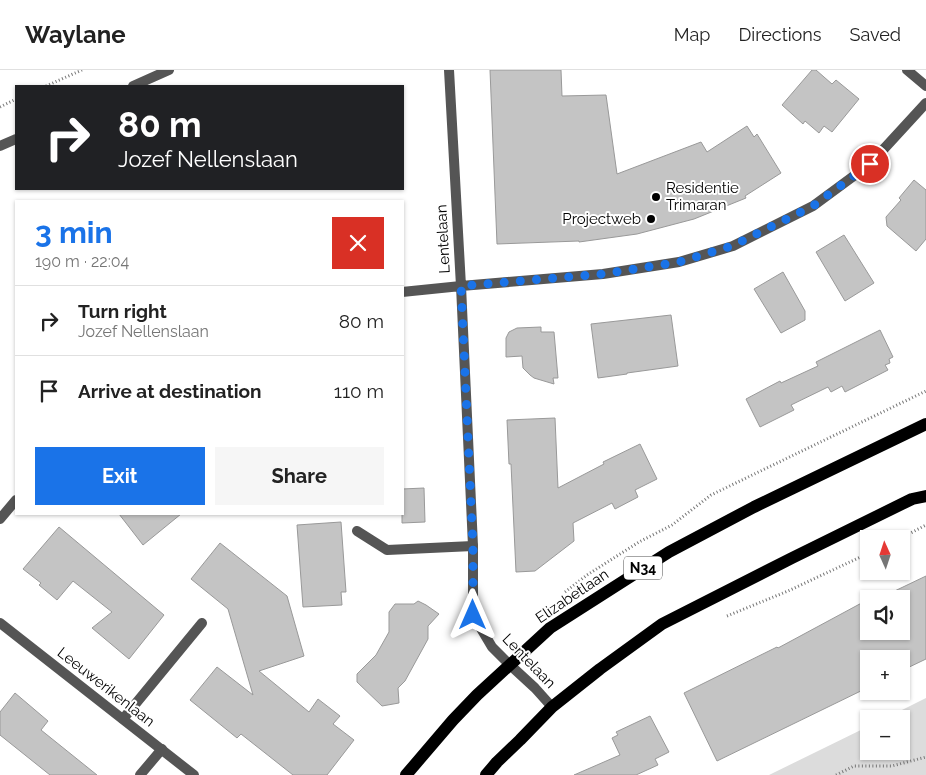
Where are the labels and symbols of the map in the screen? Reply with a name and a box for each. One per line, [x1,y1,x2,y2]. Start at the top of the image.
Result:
pin [849,143,891,185]
place label: Residentie Trimaran [666,179,739,214]
marker: Residentie Trimaran [650,191,662,203]
street label: Lentelaan [432,204,454,274]
place label: Projectweb [562,210,641,228]
marker: Projectweb [645,213,657,225]
north arrow [860,530,910,580]
road number: N34 [624,556,662,579]
street label: Elizabetlaan [532,565,612,627]
position arrow [446,588,498,640]
street label: Lentelaan [499,630,559,692]
street label: Leeuwerikenlaan [54,643,158,731]

